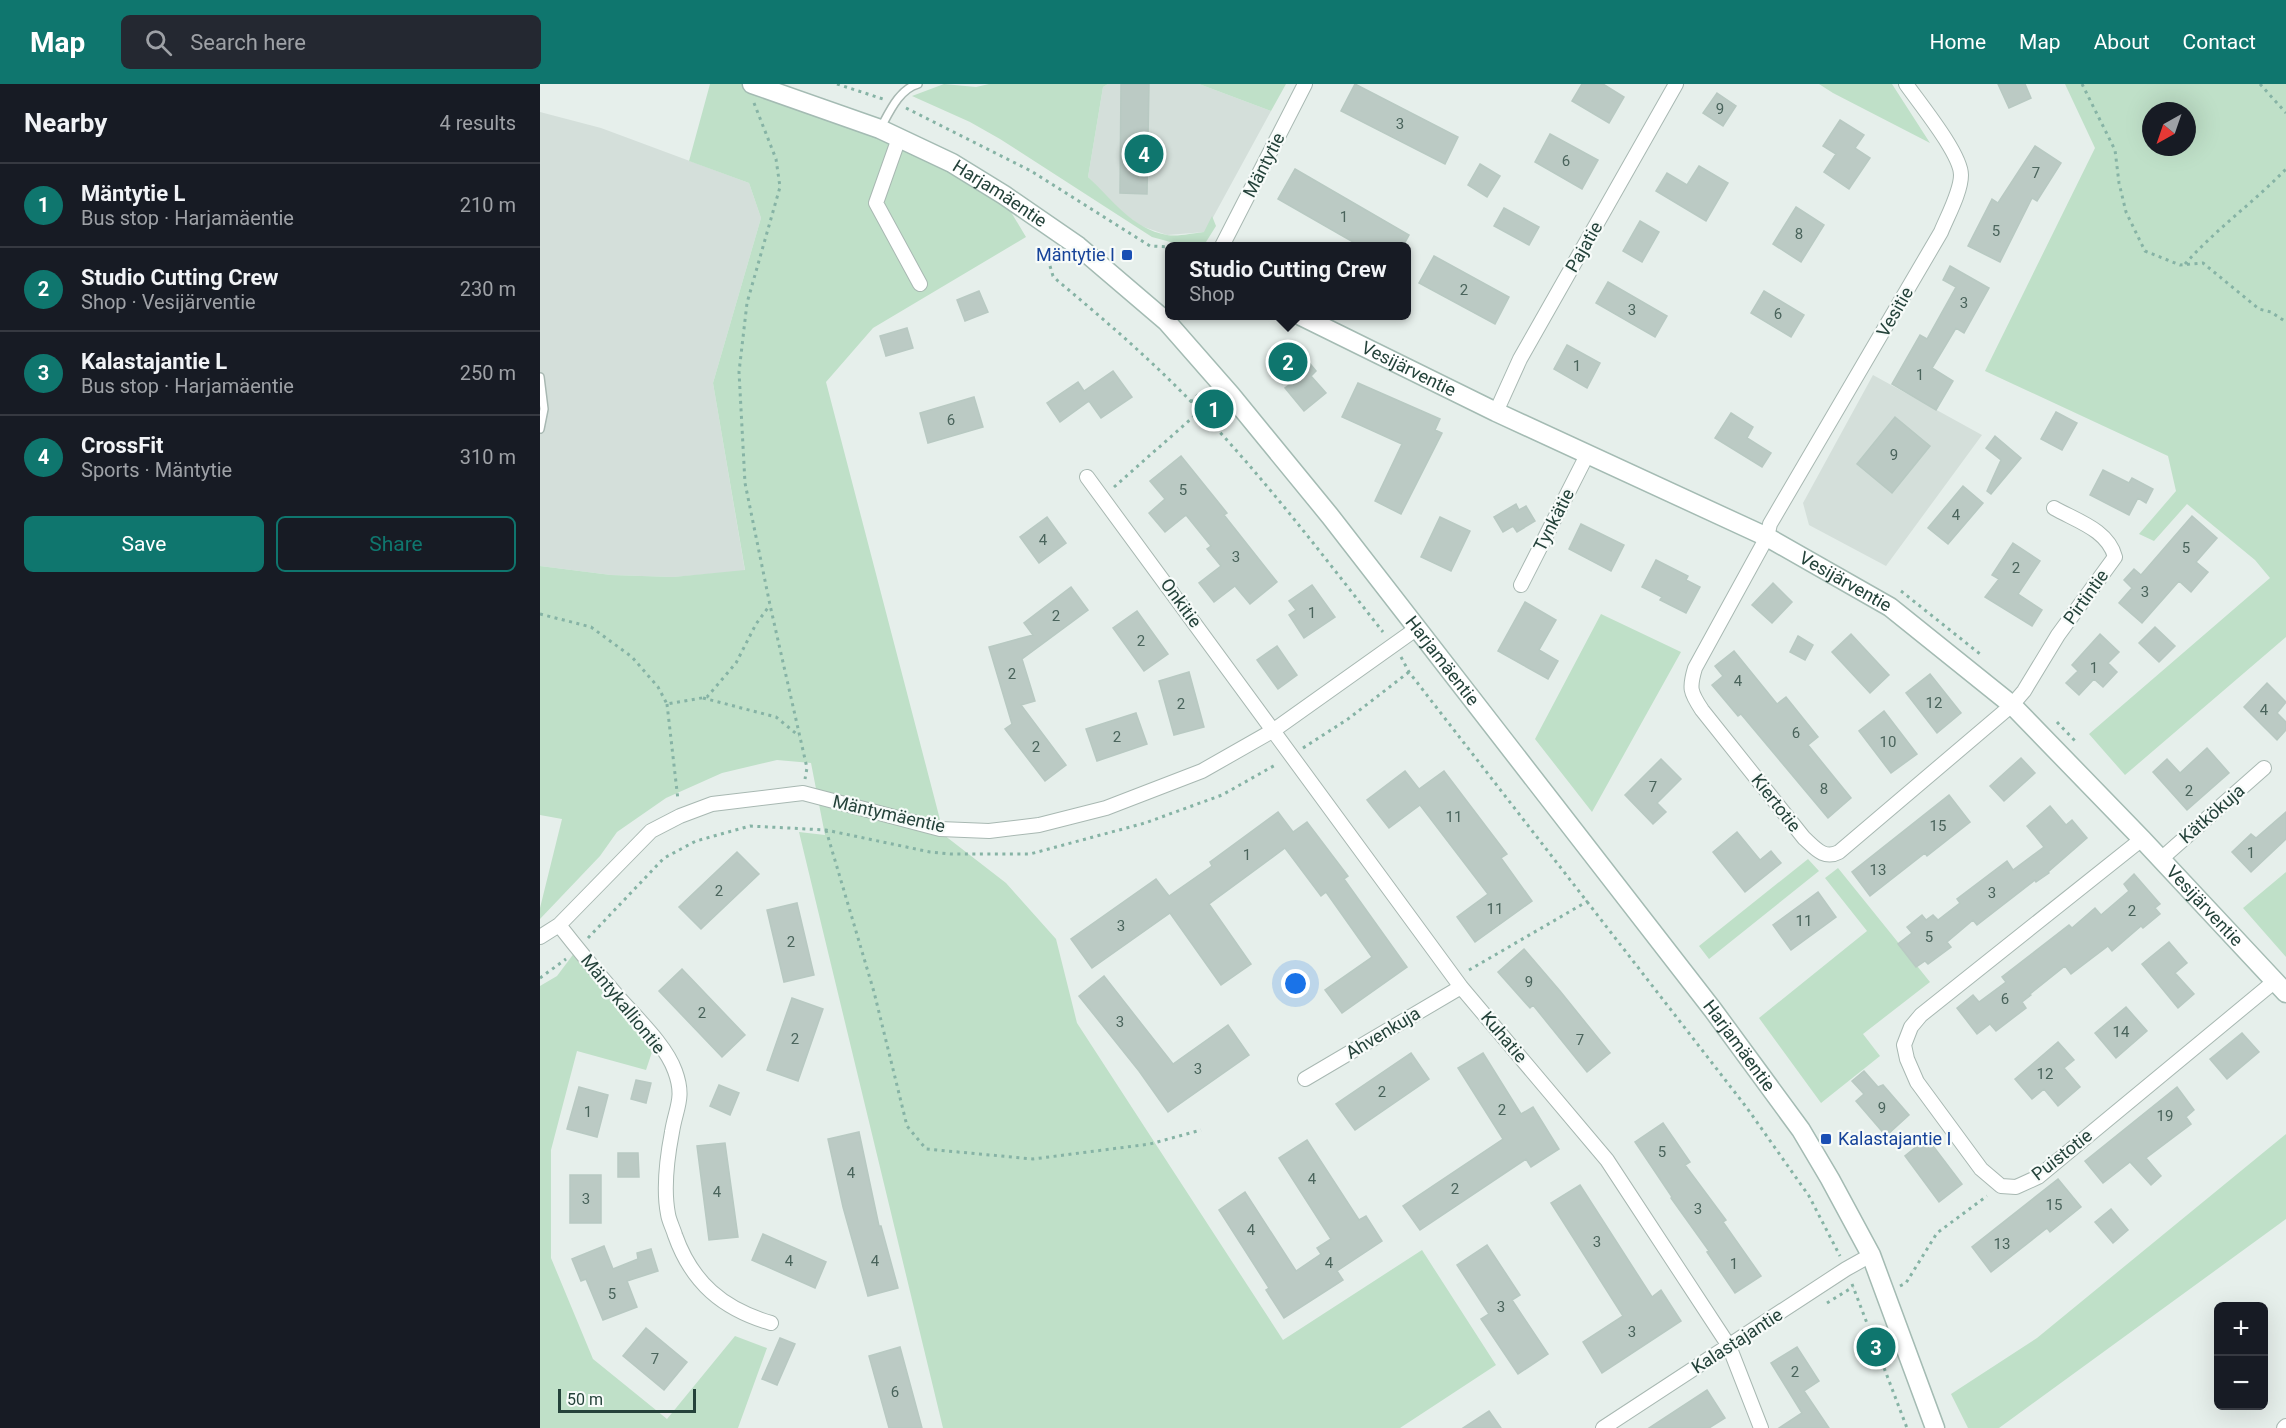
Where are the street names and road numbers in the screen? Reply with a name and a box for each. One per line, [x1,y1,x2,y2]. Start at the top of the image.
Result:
street label: Mäntytie [1238,129,1289,201]
street label: Harjamäentie [949,155,1051,231]
street label: Pajatie [1561,218,1606,276]
street label: Vesitie [1872,283,1917,340]
street label: Vesijärventie [1358,336,1460,401]
street label: Tynkätie [1529,485,1578,555]
street label: Vesijärventie [1796,547,1895,616]
street label: Pirtintie [2059,565,2112,628]
street label: Onkitie [1157,574,1206,631]
street label: Harjamäentie [1401,612,1484,710]
street label: Kiertotie [1747,770,1805,836]
street label: Kätkökuja [2175,780,2249,848]
street label: Mäntymäentie [831,790,947,837]
street label: Vesijärventie [2162,861,2248,950]
street label: Mäntykalliontie [577,950,670,1058]
street label: Harjamäentie [1699,996,1780,1095]
street label: Ahvenkuja [1342,1002,1424,1063]
street label: Kuhatie [1477,1007,1532,1067]
street label: Puistotie [2027,1125,2096,1185]
street label: Kalastajantie [1687,1303,1786,1378]

